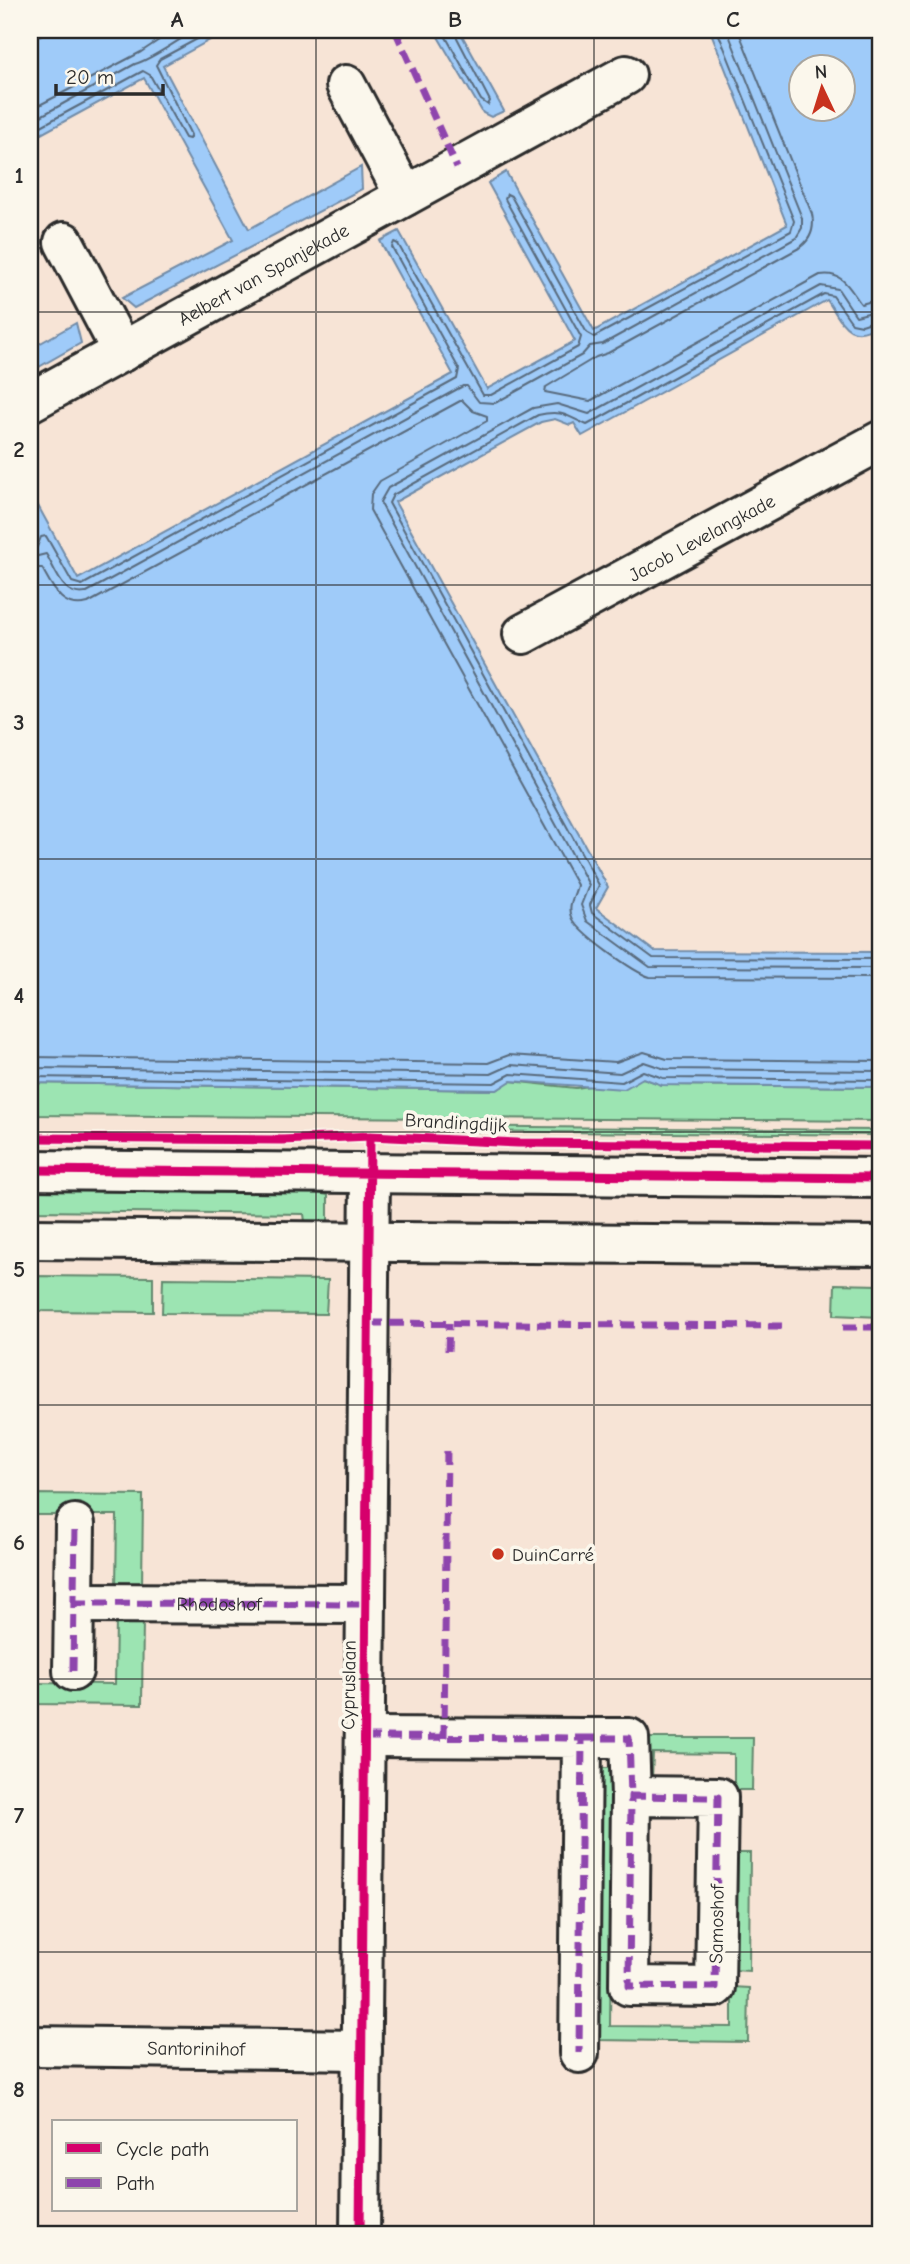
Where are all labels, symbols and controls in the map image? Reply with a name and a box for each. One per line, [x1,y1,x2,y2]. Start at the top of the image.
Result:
text: A [171,6,184,33]
text: B [448,6,462,33]
text: C [726,6,740,33]
scale bar [56,52,163,96]
north arrow [788,52,858,122]
text: N [814,61,828,83]
text: 20 m [66,65,114,89]
text: 1 [14,162,24,189]
street label: Aelbert van Spanjekade [175,219,353,331]
text: 2 [13,436,25,463]
street label: Jacob Levelangkade [625,490,779,587]
text: 3 [13,709,25,736]
text: 4 [14,982,25,1009]
street label: Brandingdijk [404,1109,508,1137]
text: 5 [13,1256,25,1283]
text: 6 [13,1529,25,1556]
place label: DuinCarré [512,1544,594,1566]
marker: DuinCarré [490,1546,506,1562]
street label: Rhodoshof [176,1593,263,1616]
street label: Cypruslaan [337,1640,361,1730]
text: 7 [14,1802,25,1829]
street label: Samoshof [705,1882,729,1964]
street label: Santorinihof [147,2037,247,2061]
text: 8 [13,2076,25,2103]
legend [52,2120,298,2212]
text: Cycle path [116,2137,209,2161]
text: Path [116,2171,155,2195]

